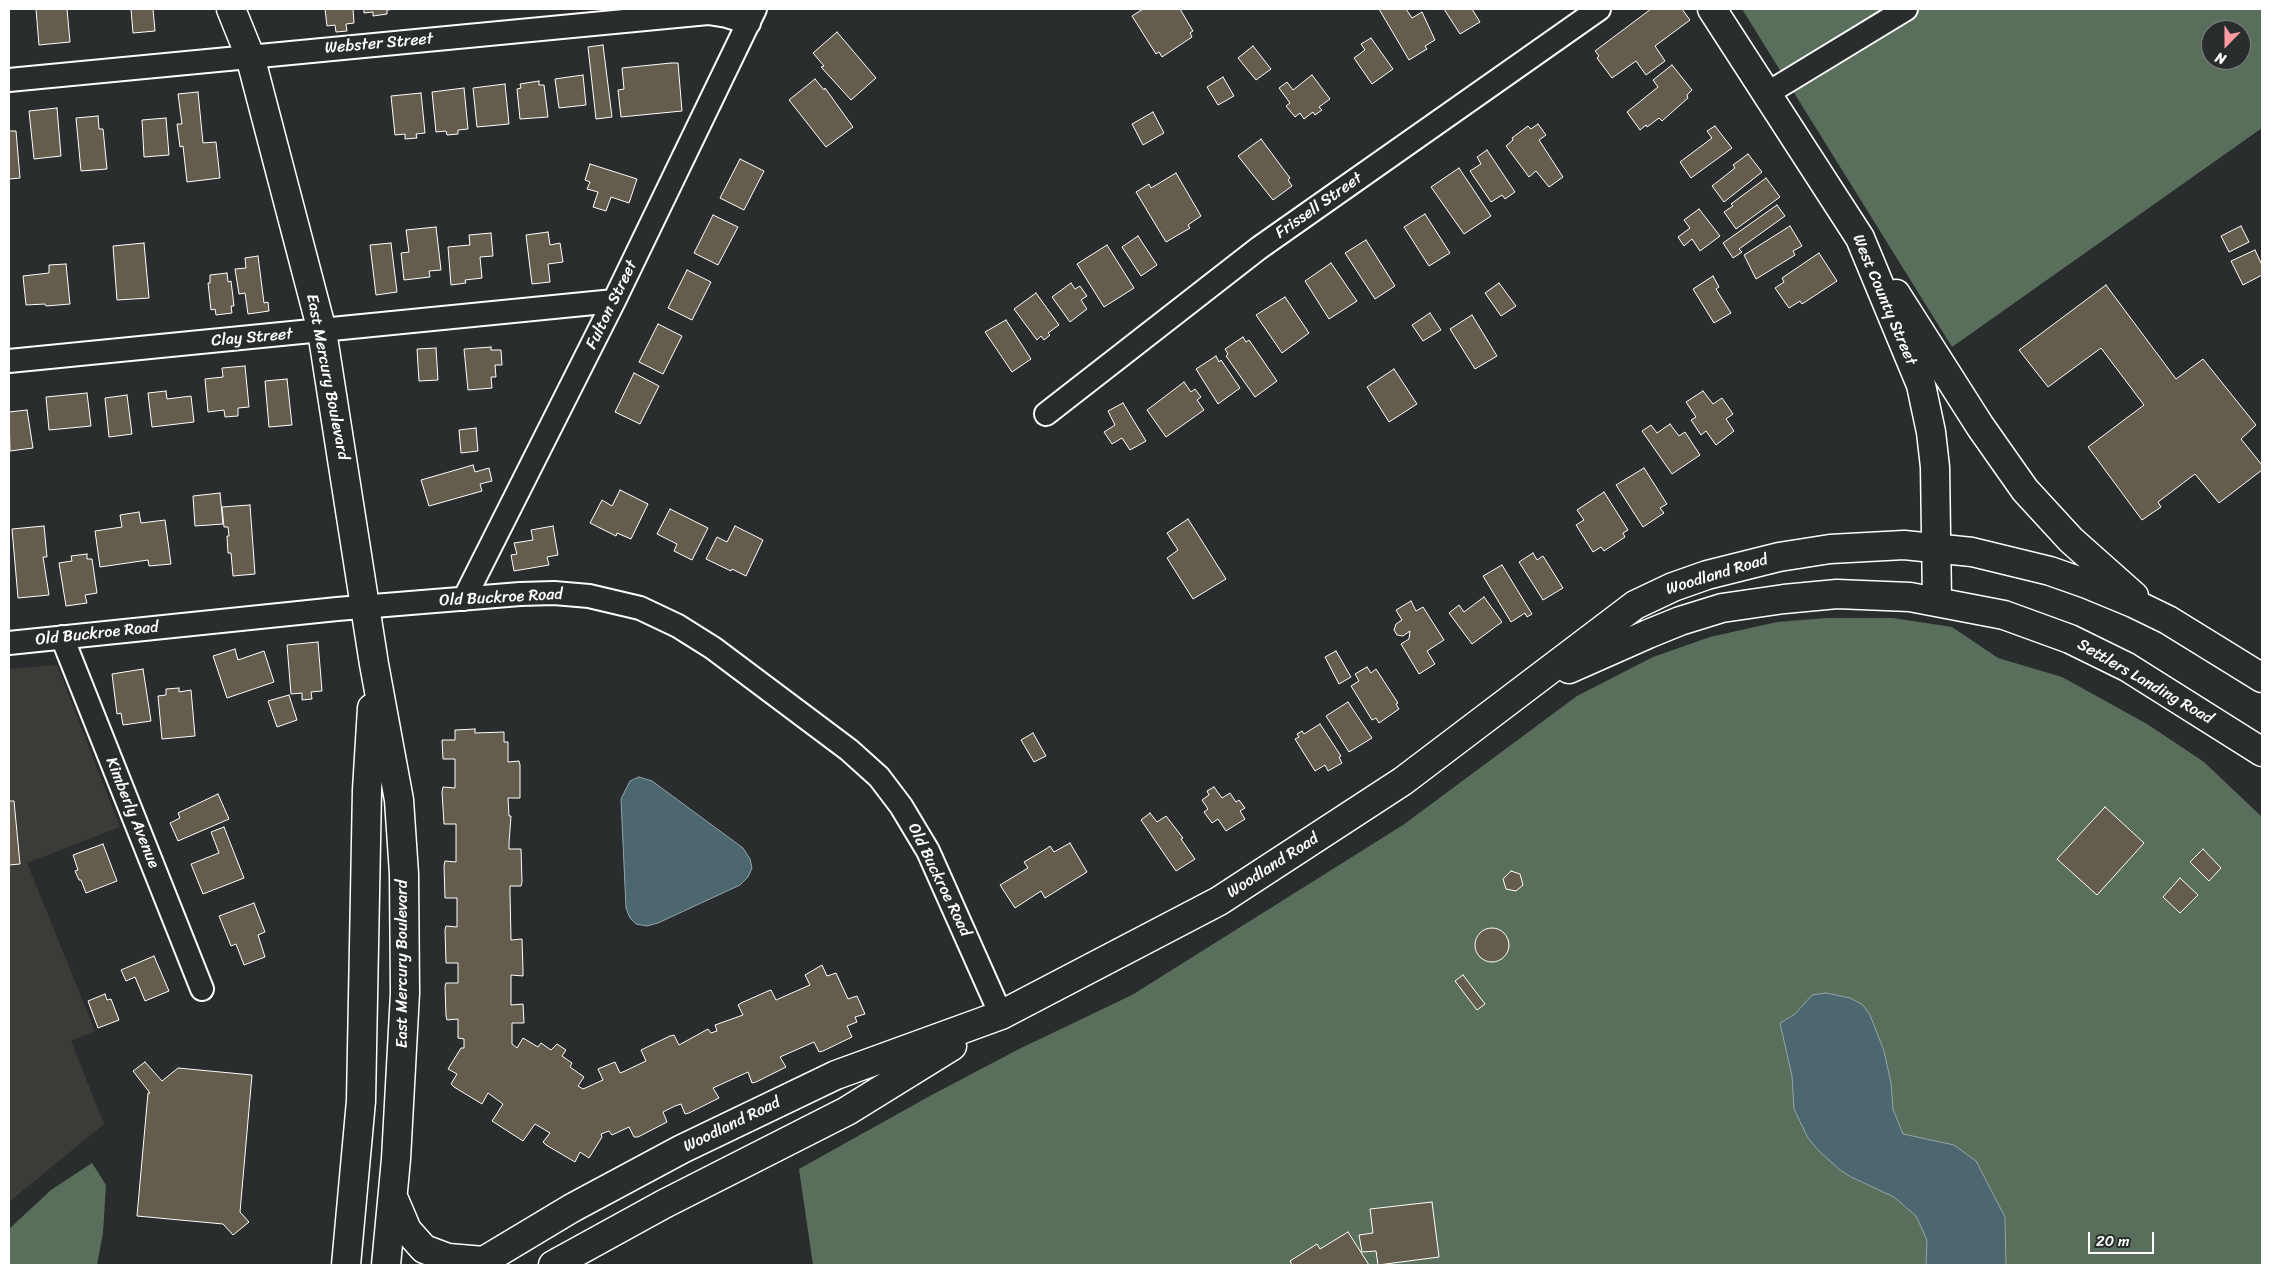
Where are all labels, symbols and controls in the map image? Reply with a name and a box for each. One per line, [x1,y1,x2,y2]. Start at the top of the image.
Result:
north arrow [2201,20,2251,70]
street label: Webster Street [324,30,434,58]
text: N [2211,45,2230,72]
street label: Frissell Street [1272,169,1366,243]
street label: West County Street [1848,232,1920,368]
street label: Fulton Street [582,258,642,352]
street label: East Mercury Boulevard [302,293,352,461]
street label: Clay Street [211,325,293,351]
street label: Woodland Road [1664,550,1770,600]
street label: Old Buckroe Road [439,585,563,611]
street label: Old Buckroe Road [35,618,159,650]
street label: Settlers Landing Road [2074,635,2216,729]
street label: Kimberly Avenue [101,755,163,871]
street label: Old Buckroe Road [903,820,975,940]
street label: Woodland Road [1224,829,1322,903]
street label: East Mercury Boulevard [393,880,413,1048]
street label: Woodland Road [681,1093,783,1157]
scale bar [2091,1222,2157,1254]
text: 20 m [2096,1228,2130,1254]

